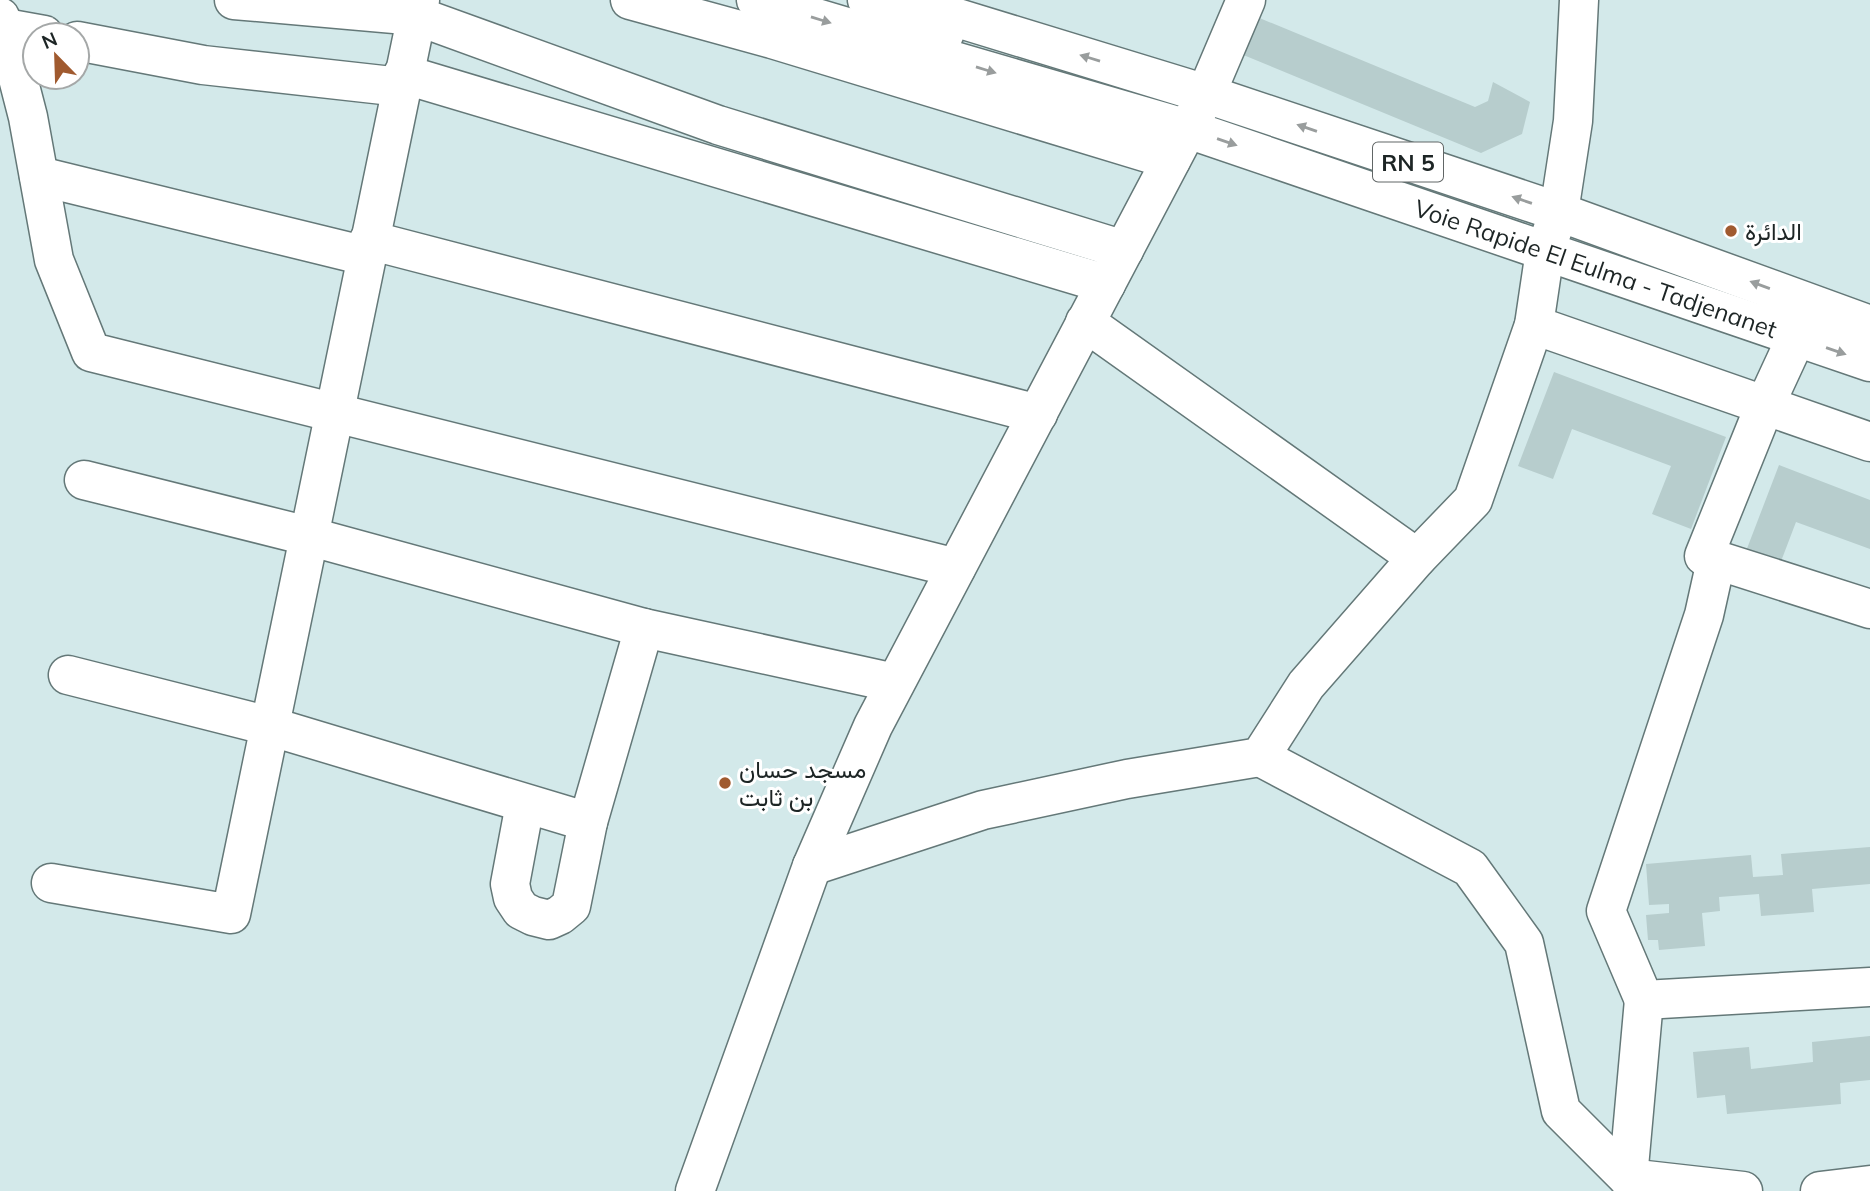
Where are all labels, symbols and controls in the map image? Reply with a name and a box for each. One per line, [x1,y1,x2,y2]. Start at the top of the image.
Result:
one-way arrow [811,15,832,25]
north arrow [21,21,91,91]
text: N [38,27,61,54]
one-way arrow [1079,53,1100,63]
one-way arrow [976,65,997,75]
one-way arrow [1296,122,1317,133]
one-way arrow [1217,137,1238,148]
road number: RN 5 [1373,142,1443,182]
street label: Voie Rapide El Eulma - Tadjenanet [1410,192,1781,344]
one-way arrow [1512,194,1533,205]
place label: الدائرة [1745,216,1802,247]
marker: الدائرة [1723,223,1739,239]
one-way arrow [1749,279,1770,290]
one-way arrow [1826,346,1847,357]
place label: مسجد حسان بن ثابت [739,754,866,812]
marker: مسجد حسان بن ثابت [717,775,733,791]

